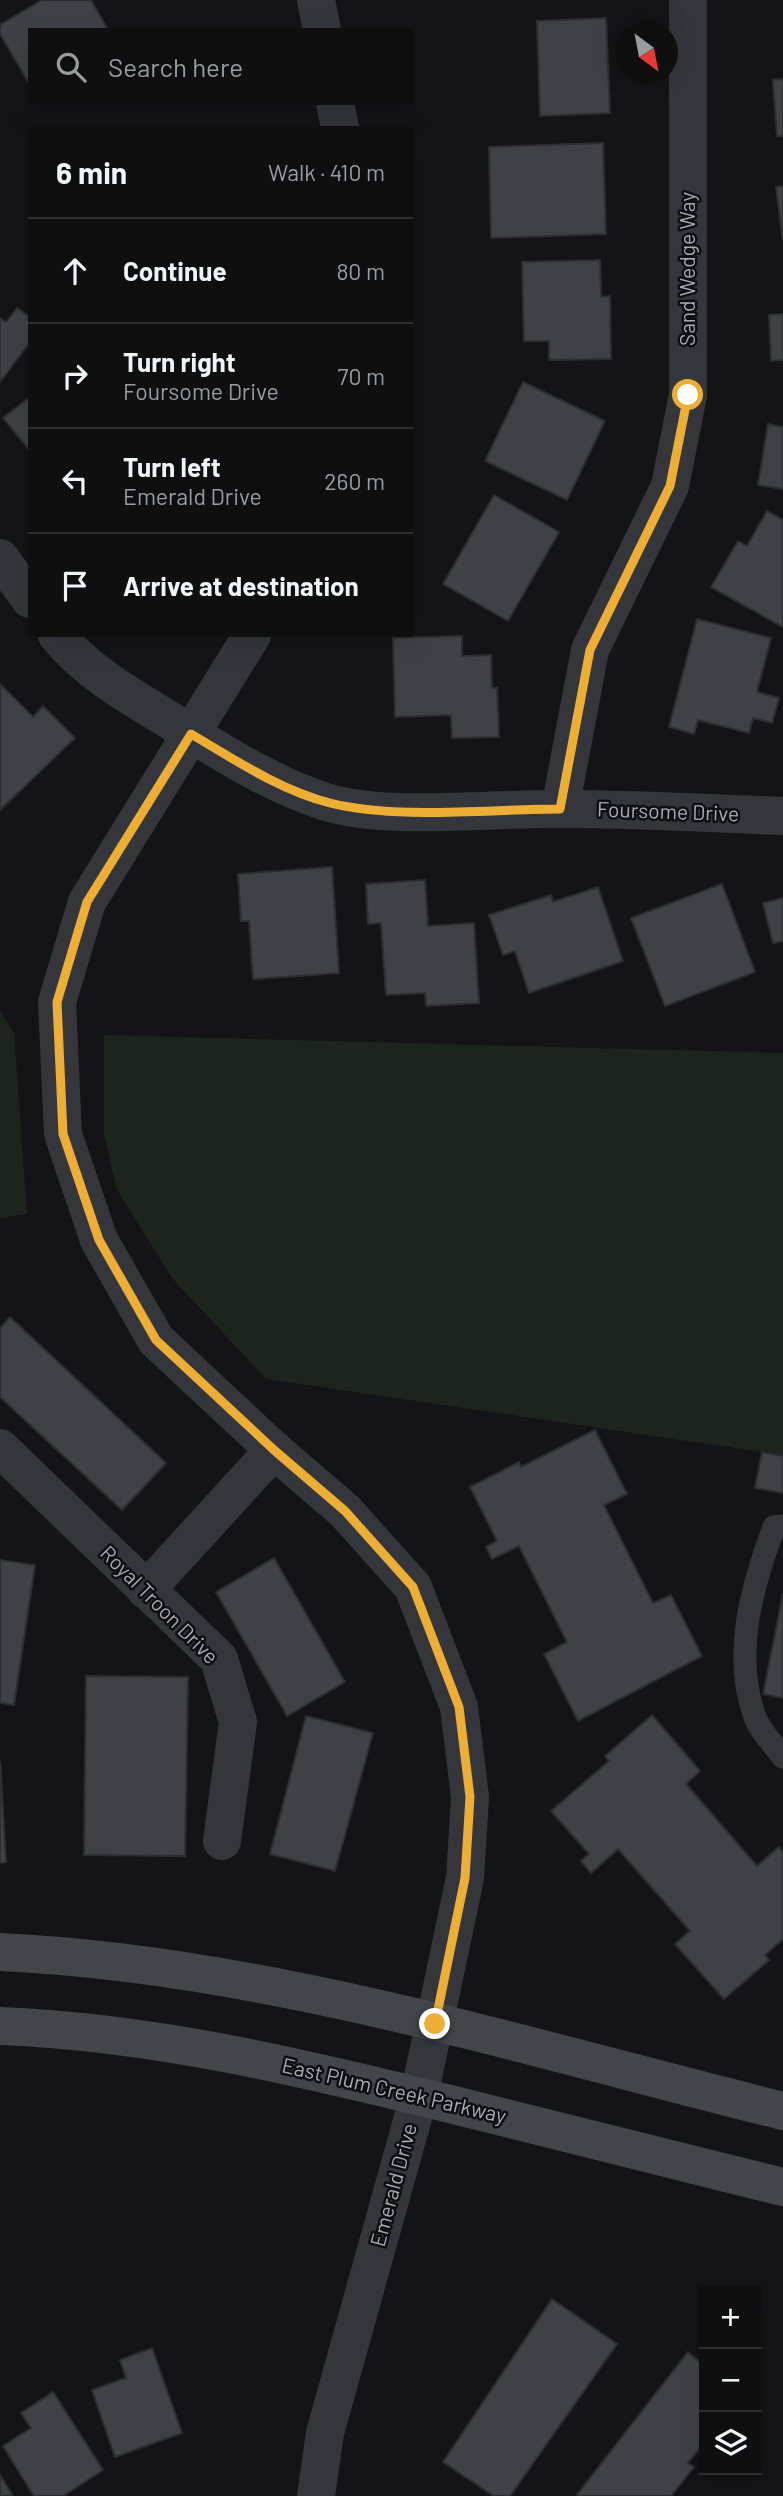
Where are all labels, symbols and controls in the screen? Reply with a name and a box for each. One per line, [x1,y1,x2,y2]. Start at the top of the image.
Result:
north arrow [615,21,678,84]
search box [28,28,413,105]
icon: search [52,48,90,86]
text: Search here [108,51,243,82]
text: 6 min [56,154,127,190]
text: Walk · 410 m [268,158,385,186]
street label: Sand Wedge Way [674,192,699,346]
icon: ahead [56,252,94,290]
text: Continue [123,255,227,286]
text: 80 m [336,257,385,285]
text: Turn right [123,346,236,377]
icon: right [56,357,94,395]
text: 70 m [338,362,385,390]
text: Foursome Drive [123,377,279,405]
route start [672,379,703,410]
text: Turn left [123,451,221,482]
icon: left [56,462,94,500]
text: 260 m [324,467,385,495]
text: Emerald Drive [123,482,262,510]
icon: arrive [56,567,94,605]
text: Arrive at destination [123,570,359,601]
street label: Foursome Drive [596,796,740,825]
street label: Royal Troon Drive [96,1540,224,1668]
route end [419,2008,450,2039]
street label: East Plum Creek Parkway [280,2052,509,2128]
street label: Emerald Drive [364,2120,421,2249]
map controls [699,2286,762,2475]
button: + [699,2286,762,2349]
button: − [699,2349,762,2412]
button: layers [699,2412,762,2475]

